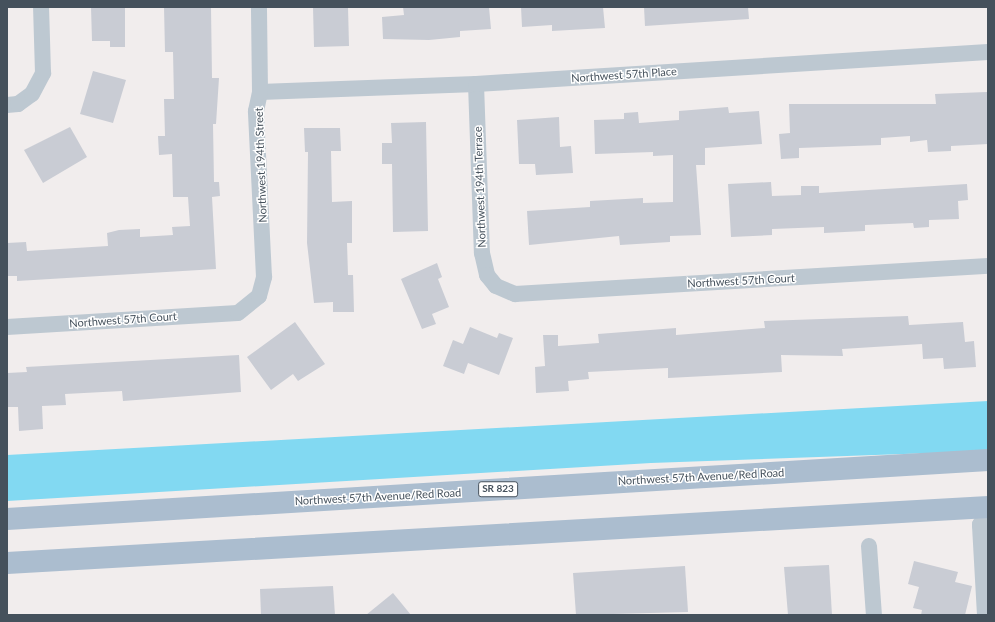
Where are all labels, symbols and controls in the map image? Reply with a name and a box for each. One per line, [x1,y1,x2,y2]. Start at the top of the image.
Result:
street label: Northwest 57th Place [571,65,677,85]
street label: Northwest 194th Street [252,107,270,223]
street label: Northwest 194th Terrace [471,126,489,248]
street label: Northwest 57th Court [687,272,795,290]
street label: Northwest 57th Court [69,310,177,330]
street label: Northwest 57th Avenue/Red Road [617,466,785,488]
road number: SR 823 [478,481,518,497]
street label: Northwest 57th Avenue/Red Road [294,486,462,508]

